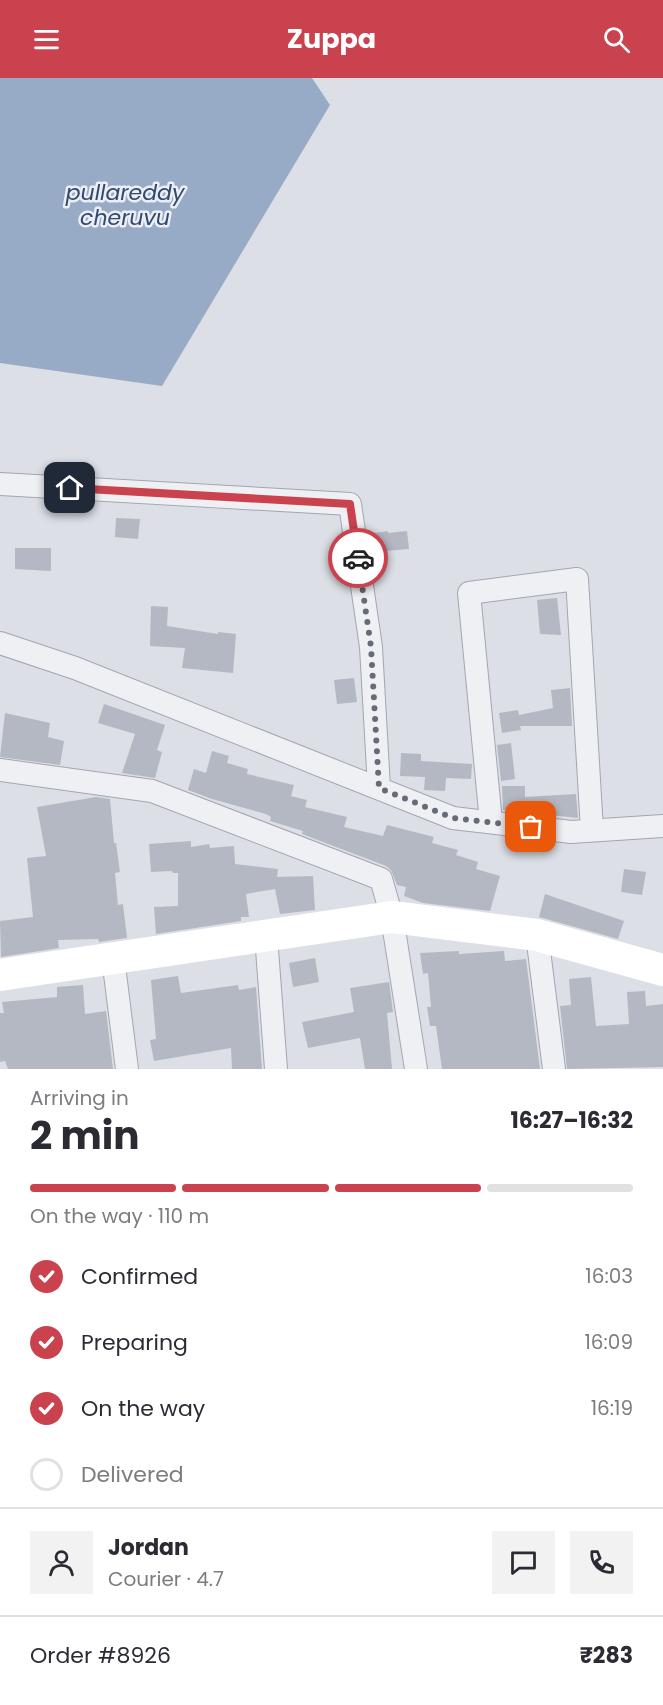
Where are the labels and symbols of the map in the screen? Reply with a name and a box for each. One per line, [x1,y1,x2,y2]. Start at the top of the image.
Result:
water label: pullareddy cheruvu [65,177,186,233]
pin [44,462,95,513]
courier [328,528,388,588]
pin [505,801,556,852]

